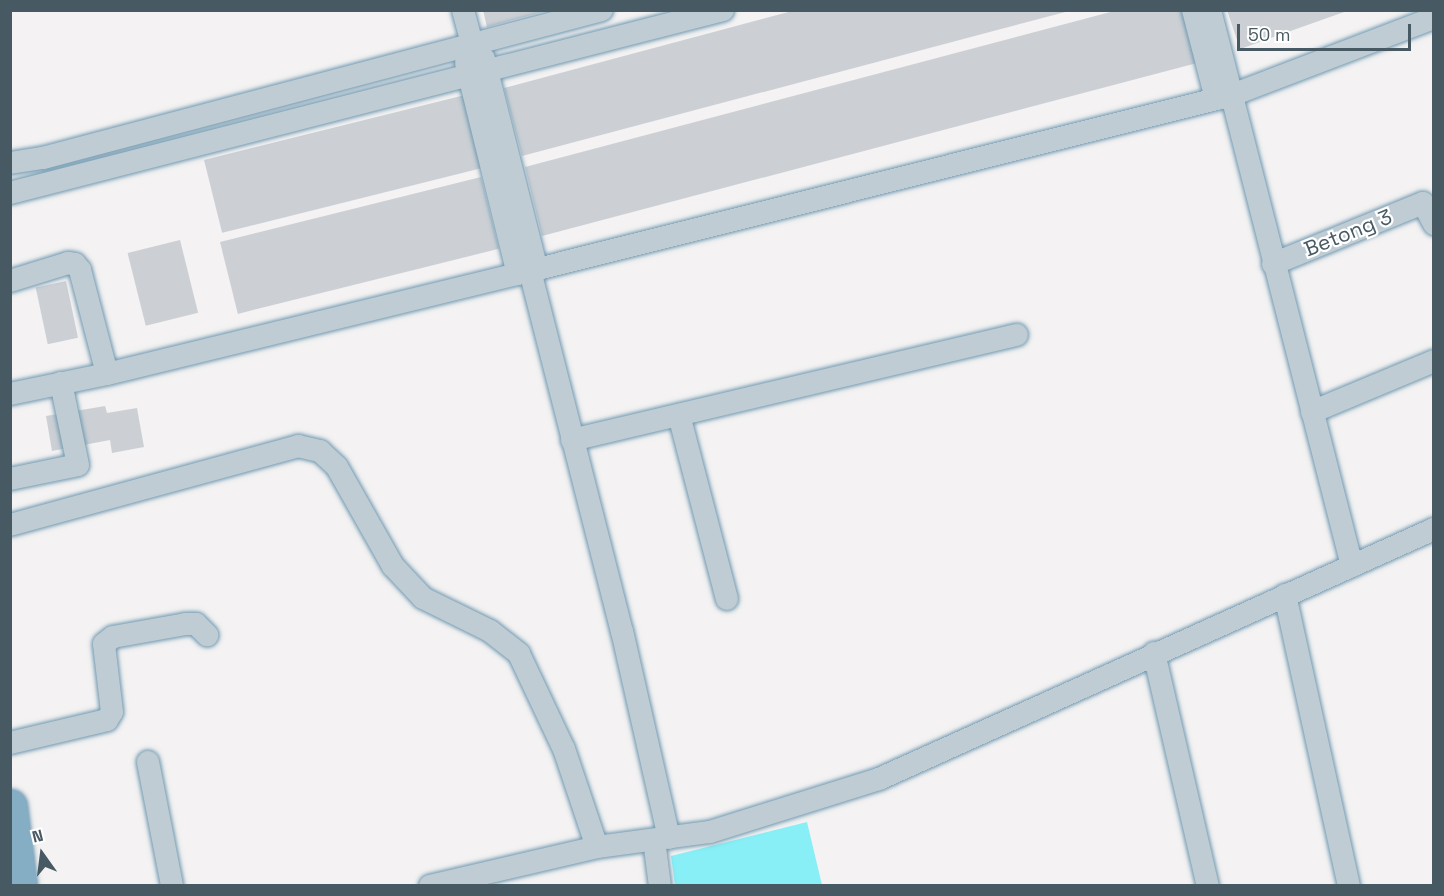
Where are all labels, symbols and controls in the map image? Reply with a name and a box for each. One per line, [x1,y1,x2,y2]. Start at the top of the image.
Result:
scale bar [1240,12,1414,50]
text: 50 m [1248,23,1290,46]
street label: Betong 3 [1300,204,1396,262]
north arrow [12,824,72,884]
text: N [30,825,45,848]

